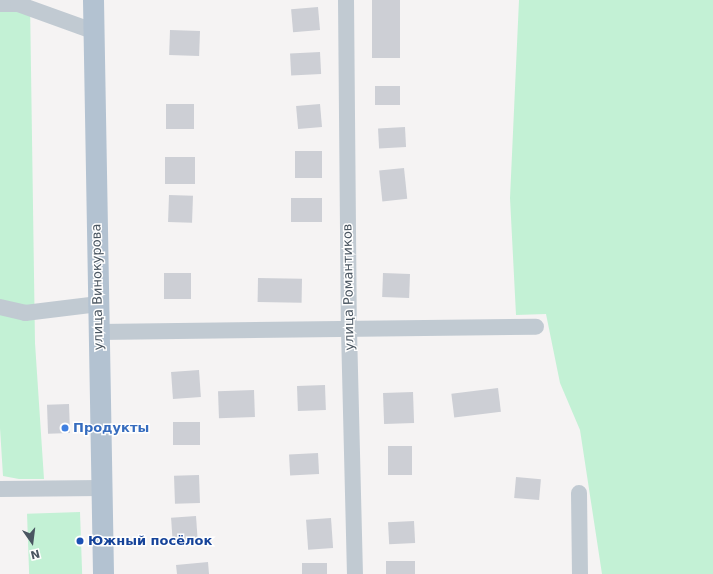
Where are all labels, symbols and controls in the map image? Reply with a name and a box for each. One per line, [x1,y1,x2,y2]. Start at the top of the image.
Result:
street label: улица Романтиков [340,223,358,351]
street label: улица Винокурова [89,224,107,350]
place label: Продукты [73,420,149,436]
marker: Продукты [60,423,70,433]
north arrow [12,522,52,562]
place label: Южный посёлок [88,533,212,549]
marker: Южный посёлок [75,536,85,546]
text: N [29,547,41,562]

